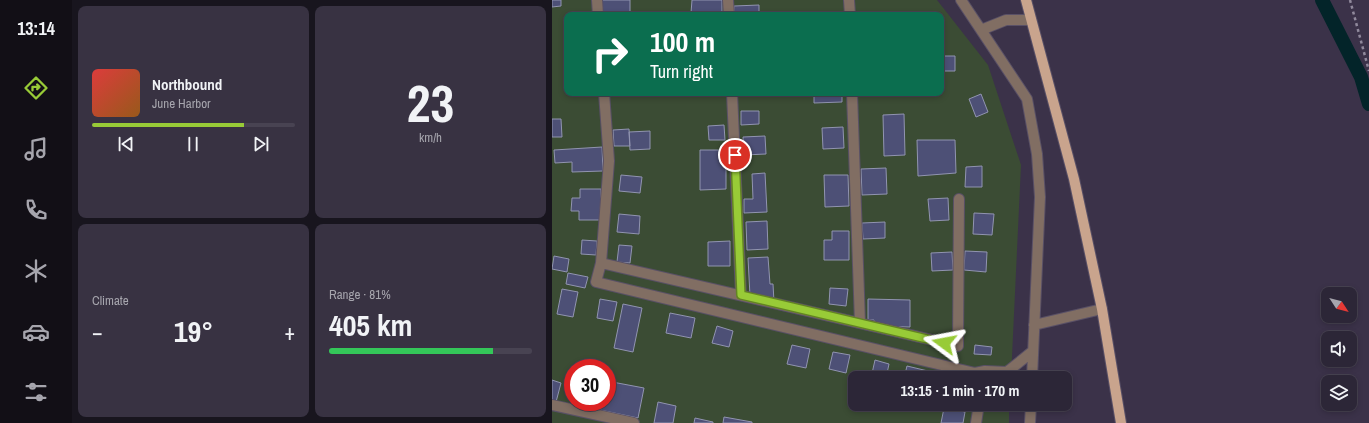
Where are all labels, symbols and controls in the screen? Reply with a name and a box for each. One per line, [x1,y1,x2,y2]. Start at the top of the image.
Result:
text: 13:14 [17,16,55,41]
text: 100 m [650,23,715,61]
icon: right [584,28,636,80]
text: Turn right [650,59,713,84]
text: 23 [407,68,454,138]
icon: directions [22,74,50,102]
text: Northbound [152,74,222,95]
text: June Harbor [152,95,211,112]
text: km/h [419,129,442,146]
icon: previous [115,133,137,155]
icon: pause [182,133,204,155]
icon: next [250,133,272,155]
icon: music [22,135,50,163]
pin [718,138,752,172]
icon: arrive [724,144,746,166]
icon: phone [22,196,50,224]
icon: climate [22,257,50,285]
text: Range · 81% [329,286,391,303]
north arrow [1321,287,1357,323]
map controls [1321,287,1357,411]
text: Climate [92,292,129,309]
text: 405 km [329,305,412,345]
text: 19° [174,311,213,351]
text: − [92,317,103,347]
text: + [284,317,295,347]
icon: car [22,318,50,346]
position arrow [923,322,965,364]
button: sound [1321,331,1357,367]
speed limit sign: 30 [564,359,616,411]
button: layers [1321,375,1357,411]
icon: filters [22,378,50,406]
text: 13:15 · 1 min · 170 m [901,380,1019,401]

